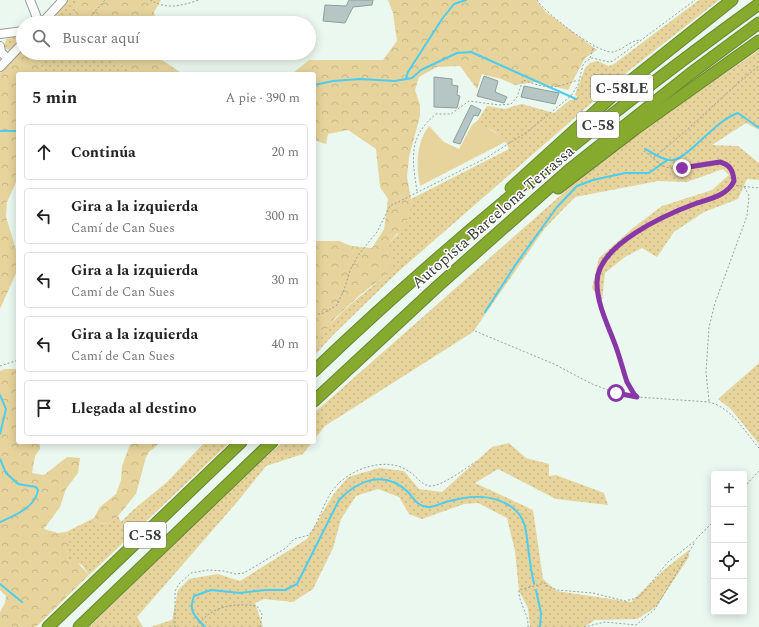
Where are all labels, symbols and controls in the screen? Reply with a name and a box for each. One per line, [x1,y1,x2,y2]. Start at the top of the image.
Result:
search box [16,16,316,60]
icon: search [30,27,52,49]
text: Buscar aquí [62,27,140,50]
road number: C-58LE [591,75,653,101]
text: 5 min [32,85,77,111]
text: A pie · 390 m [226,88,300,108]
road number: C-58 [577,112,619,138]
street label: Autopista Barcelona-Terrassa [406,139,580,295]
icon: ahead [33,141,55,163]
text: Continúa [71,141,136,164]
text: 20 m [272,142,299,162]
route end [673,159,691,177]
text: Gira a la izquierda [71,195,198,218]
icon: left [33,205,55,227]
text: 300 m [265,206,299,226]
text: Camí de Can Sues [71,218,175,238]
text: Gira a la izquierda [71,259,198,282]
icon: left [33,269,55,291]
text: 30 m [272,270,299,290]
text: Camí de Can Sues [71,282,175,302]
text: Gira a la izquierda [71,323,198,346]
icon: left [33,333,55,355]
text: 40 m [272,334,299,354]
text: Camí de Can Sues [71,346,175,366]
route start [607,384,625,402]
icon: arrive [33,397,55,419]
text: Llegada al destino [71,397,196,420]
map controls [711,471,747,615]
button: + [711,471,747,507]
button: − [711,507,747,543]
road number: C-58 [124,522,166,548]
button: locate [711,543,747,579]
button: layers [711,579,747,615]

